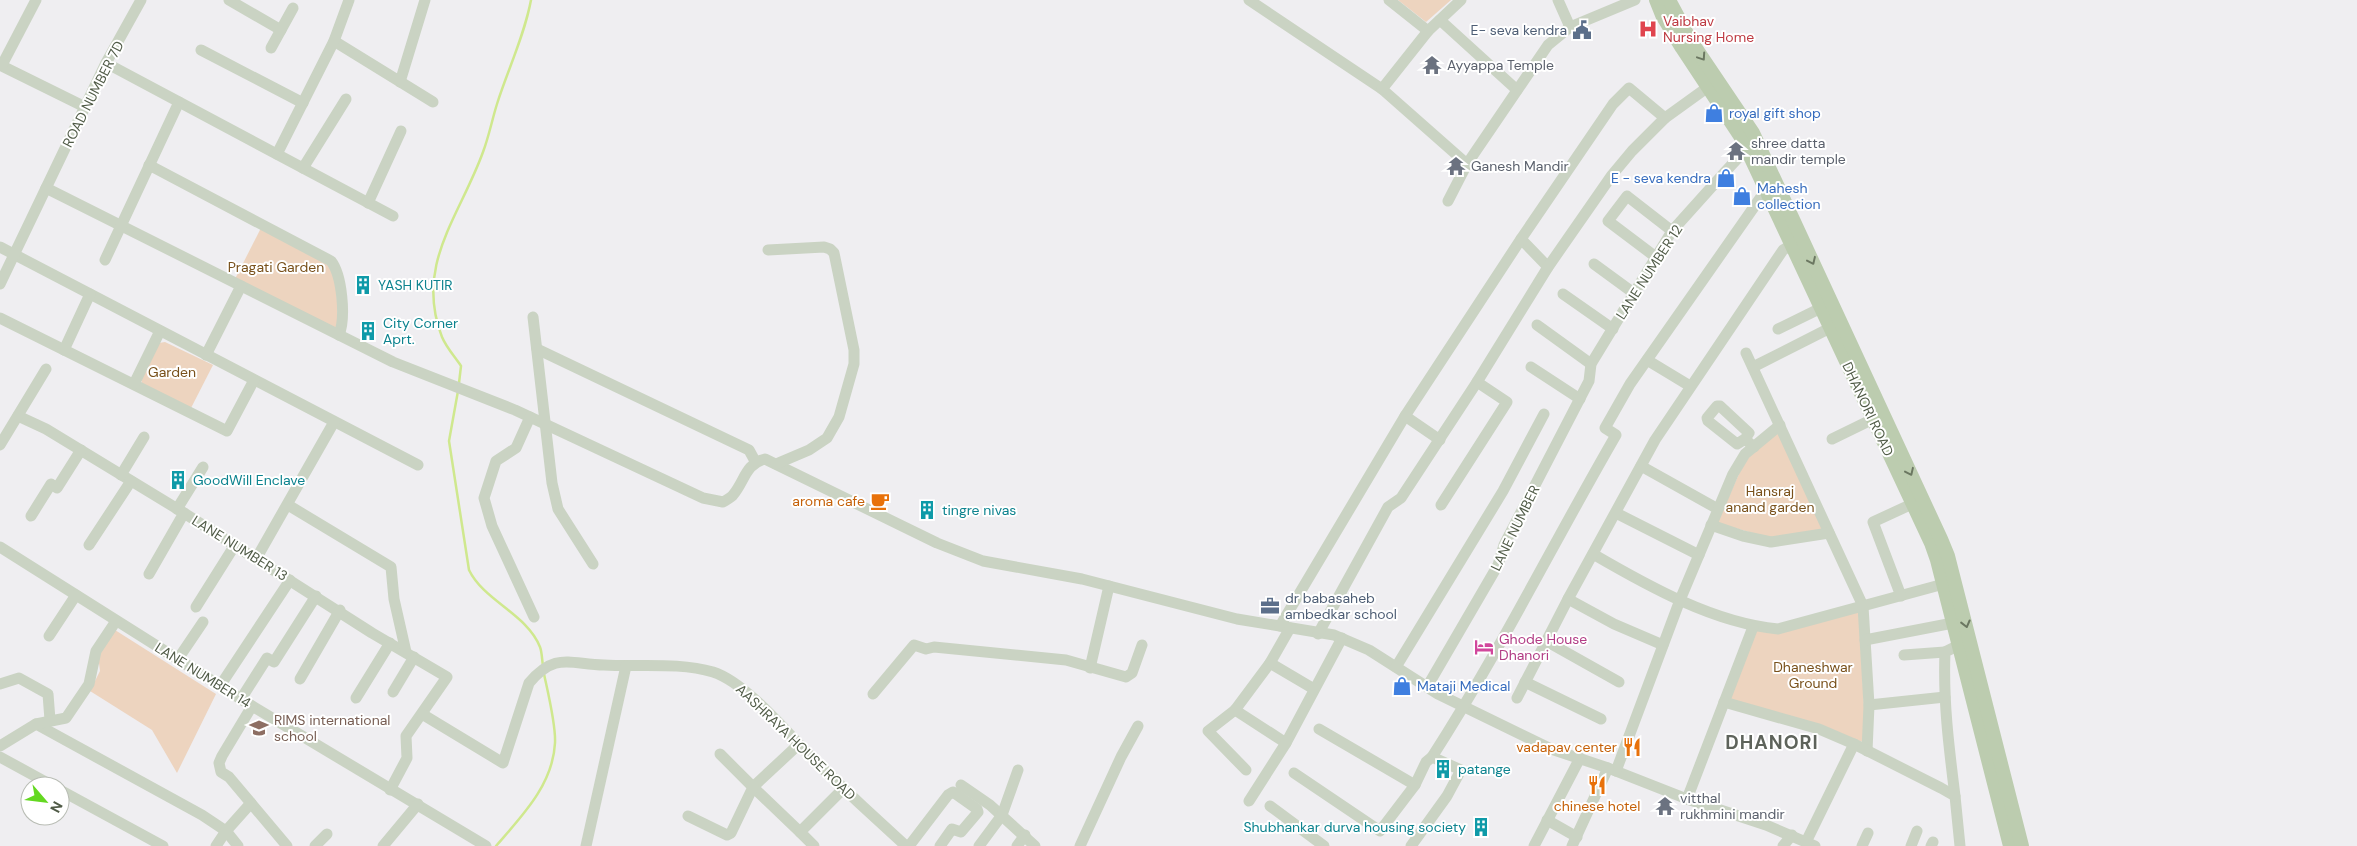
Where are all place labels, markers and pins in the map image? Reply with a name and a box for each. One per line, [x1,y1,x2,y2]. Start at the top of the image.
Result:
place label: Vaibhav Nursing Home [1663,12,1754,46]
hospital icon: Vaibhav Nursing Home [1637,18,1659,40]
public building icon: E- seva kendra [1571,19,1593,41]
place label: E- seva kendra [1471,21,1567,39]
temple icon: Ayyappa Temple [1421,54,1443,76]
place label: Ayyappa Temple [1447,56,1554,74]
shop icon: royal gift shop [1703,102,1725,124]
place label: royal gift shop [1729,104,1821,122]
place label: shree datta mandir temple [1751,134,1846,168]
temple icon: shree datta mandir temple [1725,140,1747,162]
temple icon: Ganesh Mandir [1445,155,1467,177]
place label: Ganesh Mandir [1471,157,1569,175]
shop icon: E - seva kendra [1715,167,1737,189]
place label: E - seva kendra [1611,169,1711,187]
place label: Mahesh collection [1757,179,1821,213]
shop icon: Mahesh collection [1731,185,1753,207]
building icon: YASH KUTIR [352,274,374,296]
place label: YASH KUTIR [378,276,453,294]
place label: City Corner Aprt. [383,314,458,348]
building icon: City Corner Aprt. [357,320,379,342]
building icon: GoodWill Enclave [167,469,189,491]
place label: GoodWill Enclave [193,471,305,489]
cafe icon: aroma cafe [869,490,891,512]
place label: aroma cafe [792,492,865,510]
building icon: tingre nivas [916,499,938,521]
place label: tingre nivas [942,501,1016,519]
place label: dr babasaheb ambedkar school [1285,589,1397,623]
office icon: dr babasaheb ambedkar school [1259,595,1281,617]
place label: Ghode House Dhanori [1499,630,1587,664]
hotel icon: Ghode House Dhanori [1473,636,1495,658]
shop icon: Mataji Medical [1391,675,1413,697]
place label: Mataji Medical [1417,677,1510,695]
place label: RIMS international school [274,711,390,745]
school or university icon: RIMS international school [248,717,270,739]
restaurant icon: vadapav center [1621,736,1643,758]
place label: vadapav center [1516,738,1617,756]
building icon: patange [1432,758,1454,780]
place label: patange [1458,760,1511,778]
restaurant icon: chinese hotel [1586,774,1608,796]
place label: vitthal rukhmini mandir [1680,789,1785,823]
temple icon: vitthal rukhmini mandir [1654,795,1676,817]
place label: chinese hotel [1554,797,1640,815]
building icon: Shubhankar durva housing society [1470,816,1492,838]
place label: Shubhankar durva housing society [1243,818,1466,836]

